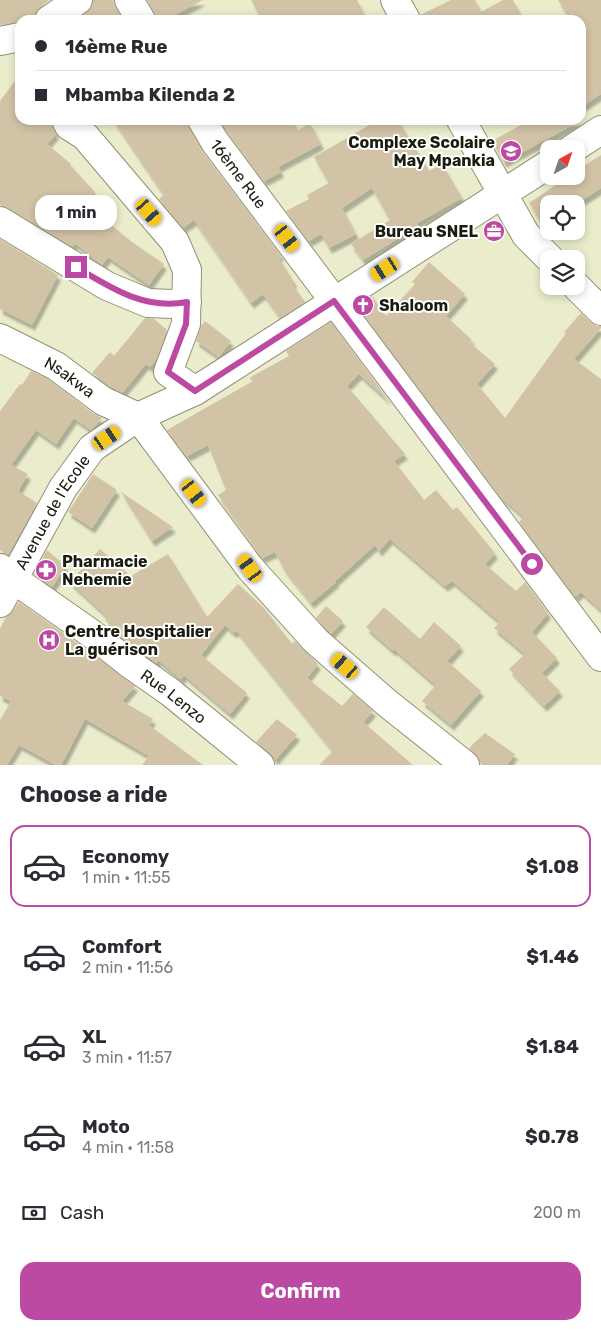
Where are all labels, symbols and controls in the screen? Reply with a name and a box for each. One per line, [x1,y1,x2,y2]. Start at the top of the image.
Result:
text: 16ème Rue [65,35,167,58]
text: Mbamba Kilenda 2 [65,83,235,106]
place label: Complexe Scolaire May Mpankia [348,133,495,170]
street label: 16ème Rue [207,135,271,212]
school or university icon: Complexe Scolaire May Mpankia [499,139,523,163]
north arrow [540,140,585,185]
map controls [540,140,585,295]
callout: 1 min [35,194,117,230]
button: locate [540,195,585,240]
car [133,196,164,228]
text: 1 min [56,203,96,222]
office icon: Bureau SNEL [482,219,506,243]
car [271,222,302,254]
place label: Bureau SNEL [375,222,478,241]
button: layers [540,250,585,295]
car [368,255,401,283]
route end [65,256,87,278]
church icon: Shaloom [351,293,375,317]
place label: Shaloom [379,296,448,315]
street label: Nsakwa [41,352,99,401]
car [90,423,123,453]
street label: Avenue de l'Ecole [11,451,94,573]
car [178,477,209,509]
car [235,551,264,585]
place label: Pharmacie Nehemie [62,552,148,589]
route start [521,553,543,575]
pharmacy icon: Pharmacie Nehemie [34,558,58,582]
place label: Centre Hospitalier La guérison [65,622,212,659]
hospital icon: Centre Hospitalier La guérison [37,628,61,652]
car [328,650,361,682]
street label: Rue Lenzo [137,665,210,727]
text: Choose a ride [20,781,167,808]
icon: car [22,844,67,889]
text: Economy [82,845,169,868]
text: $1.08 [526,855,579,878]
text: 1 min · 11:55 [82,868,170,887]
icon: car [22,934,67,979]
text: Comfort [82,935,162,958]
text: $1.46 [526,945,579,968]
text: 2 min · 11:56 [82,958,173,977]
icon: car [22,1024,67,1069]
text: XL [82,1025,106,1048]
text: $1.84 [526,1035,579,1058]
text: 3 min · 11:57 [82,1048,172,1067]
icon: car [22,1114,67,1159]
text: Moto [82,1115,130,1138]
text: $0.78 [525,1125,579,1148]
text: 4 min · 11:58 [82,1138,174,1157]
icon: cash [20,1199,48,1227]
text: Cash [60,1201,104,1224]
text: 200 m [533,1203,581,1222]
button: Confirm [20,1262,581,1320]

